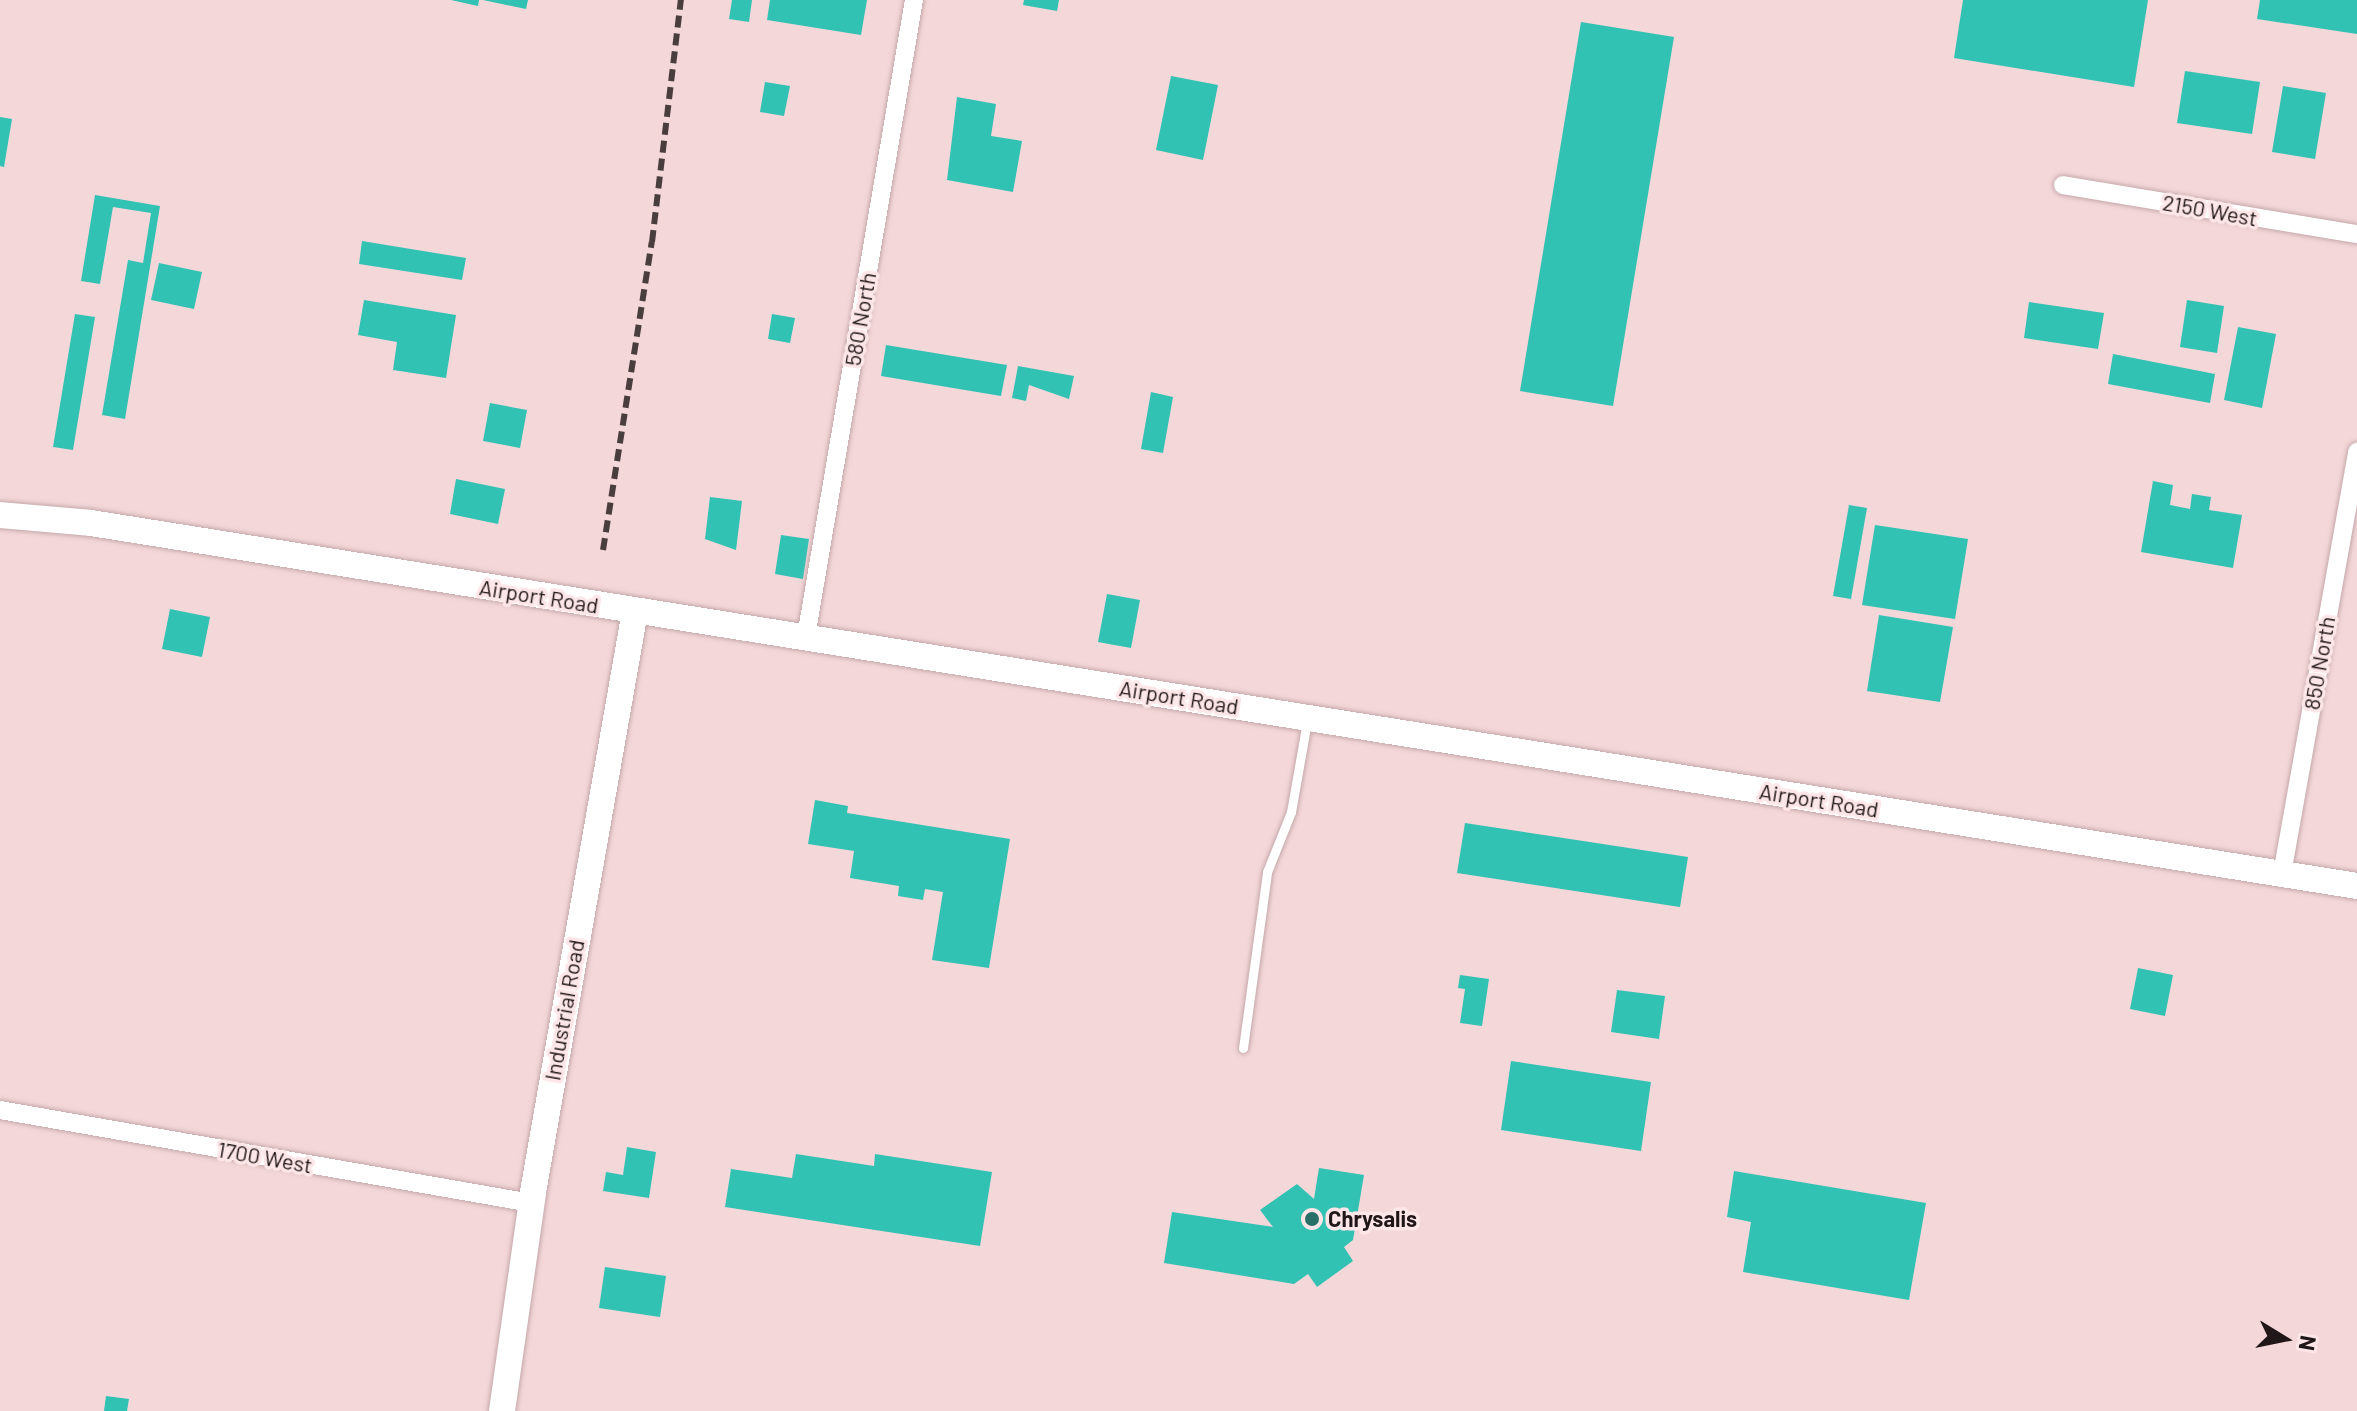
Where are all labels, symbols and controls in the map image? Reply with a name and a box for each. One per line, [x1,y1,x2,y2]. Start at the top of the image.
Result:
street label: 2150 West [2161,189,2259,231]
street label: 580 North [839,270,881,368]
street label: Airport Road [478,574,600,618]
street label: 850 North [2298,614,2340,712]
street label: Airport Road [1118,675,1240,719]
street label: Airport Road [1758,778,1880,822]
street label: Industrial Road [539,937,589,1083]
street label: 1700 West [216,1136,314,1178]
place label: Chrysalis [1328,1206,1417,1232]
marker: Chrysalis [1303,1210,1321,1228]
north arrow [2245,1299,2325,1379]
text: N [2295,1334,2323,1353]

